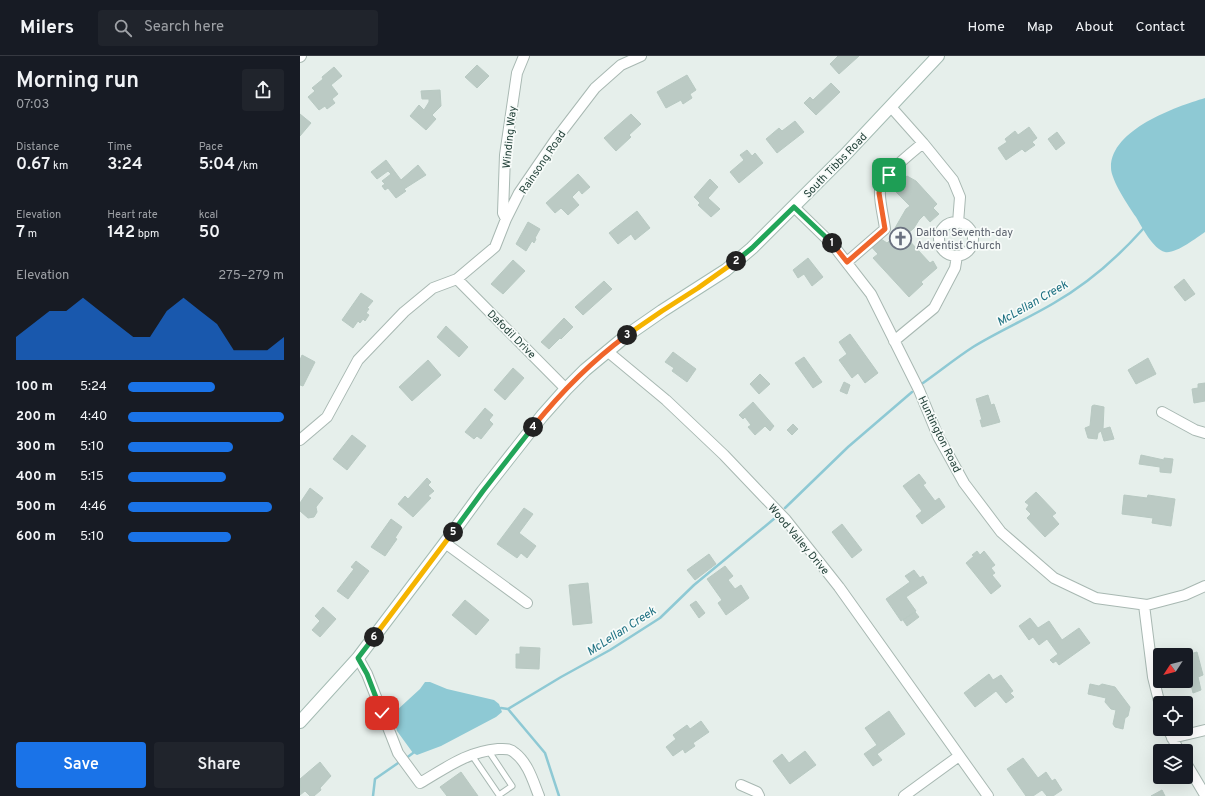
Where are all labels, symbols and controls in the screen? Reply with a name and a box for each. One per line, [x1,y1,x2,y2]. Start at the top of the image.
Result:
search box [98,10,378,46]
text: Milers [20,16,74,40]
icon: search [112,17,134,39]
text: Search here [144,18,224,37]
text: Home [968,19,1005,36]
text: Map [1027,19,1053,36]
text: About [1075,19,1114,36]
text: Contact [1136,19,1185,36]
text: Morning run [16,68,139,95]
button: share [242,69,284,111]
text: 07:03 [16,97,49,113]
street label: Winding Way [500,105,520,169]
street label: Rainsong Road [516,128,569,197]
street label: South Tibbs Road [801,130,871,201]
text: Distance [16,140,59,154]
text: Time [107,140,132,154]
text: Pace [199,140,223,154]
text: 0.67 [16,154,50,176]
text: 3:24 [107,154,143,176]
text: 5:04 [199,154,235,176]
pin [872,158,906,192]
text: km [50,159,68,173]
text: /km [235,159,258,173]
icon: arrive [878,164,900,186]
text: Elevation [16,208,61,222]
text: Heart rate [107,208,158,222]
text: kcal [199,208,218,222]
text: 7 [16,222,25,244]
text: 142 [107,222,135,244]
text: 50 [199,222,220,244]
church icon: Dalton Seventh-day Adventist Church [887,225,913,251]
place label: Dalton Seventh-day Adventist Church [916,226,1013,253]
text: m [25,227,37,241]
text: bpm [135,227,159,241]
pin: 1 [822,233,842,253]
text: 1 [830,236,834,250]
pin: 2 [726,251,746,271]
text: 2 [733,254,739,268]
text: Elevation [16,268,69,284]
text: 275–279 m [218,268,284,284]
water label: McLellan Creek [994,277,1072,331]
street label: Dafodil Drive [484,307,539,362]
pin: 3 [617,325,637,345]
text: 3 [624,328,630,342]
text: 100 m [16,379,53,395]
text: 5:24 [80,379,107,395]
street label: Huntington Road [914,394,964,475]
text: 200 m [16,409,56,425]
text: 4:40 [80,409,107,425]
pin: 4 [523,417,543,437]
text: 4 [529,420,537,434]
text: 300 m [16,439,55,455]
text: 5:10 [80,439,104,455]
text: 400 m [16,469,56,485]
text: 5:15 [80,469,104,485]
text: 500 m [16,499,56,515]
text: 4:46 [80,499,107,515]
street label: Wood Valley Drive [765,501,832,578]
pin: 5 [443,522,463,542]
text: 5 [450,525,456,539]
text: 600 m [16,529,56,545]
text: 5:10 [80,529,104,545]
water label: McLellan Creek [584,603,660,660]
pin: 6 [364,627,384,647]
text: 6 [371,630,377,644]
north arrow [1153,648,1193,688]
map controls [1153,648,1193,784]
pin [365,696,399,730]
button: locate [1153,696,1193,736]
icon: check [371,702,393,724]
button: Save [16,742,146,788]
button: Share [154,742,284,788]
button: layers [1153,744,1193,784]

